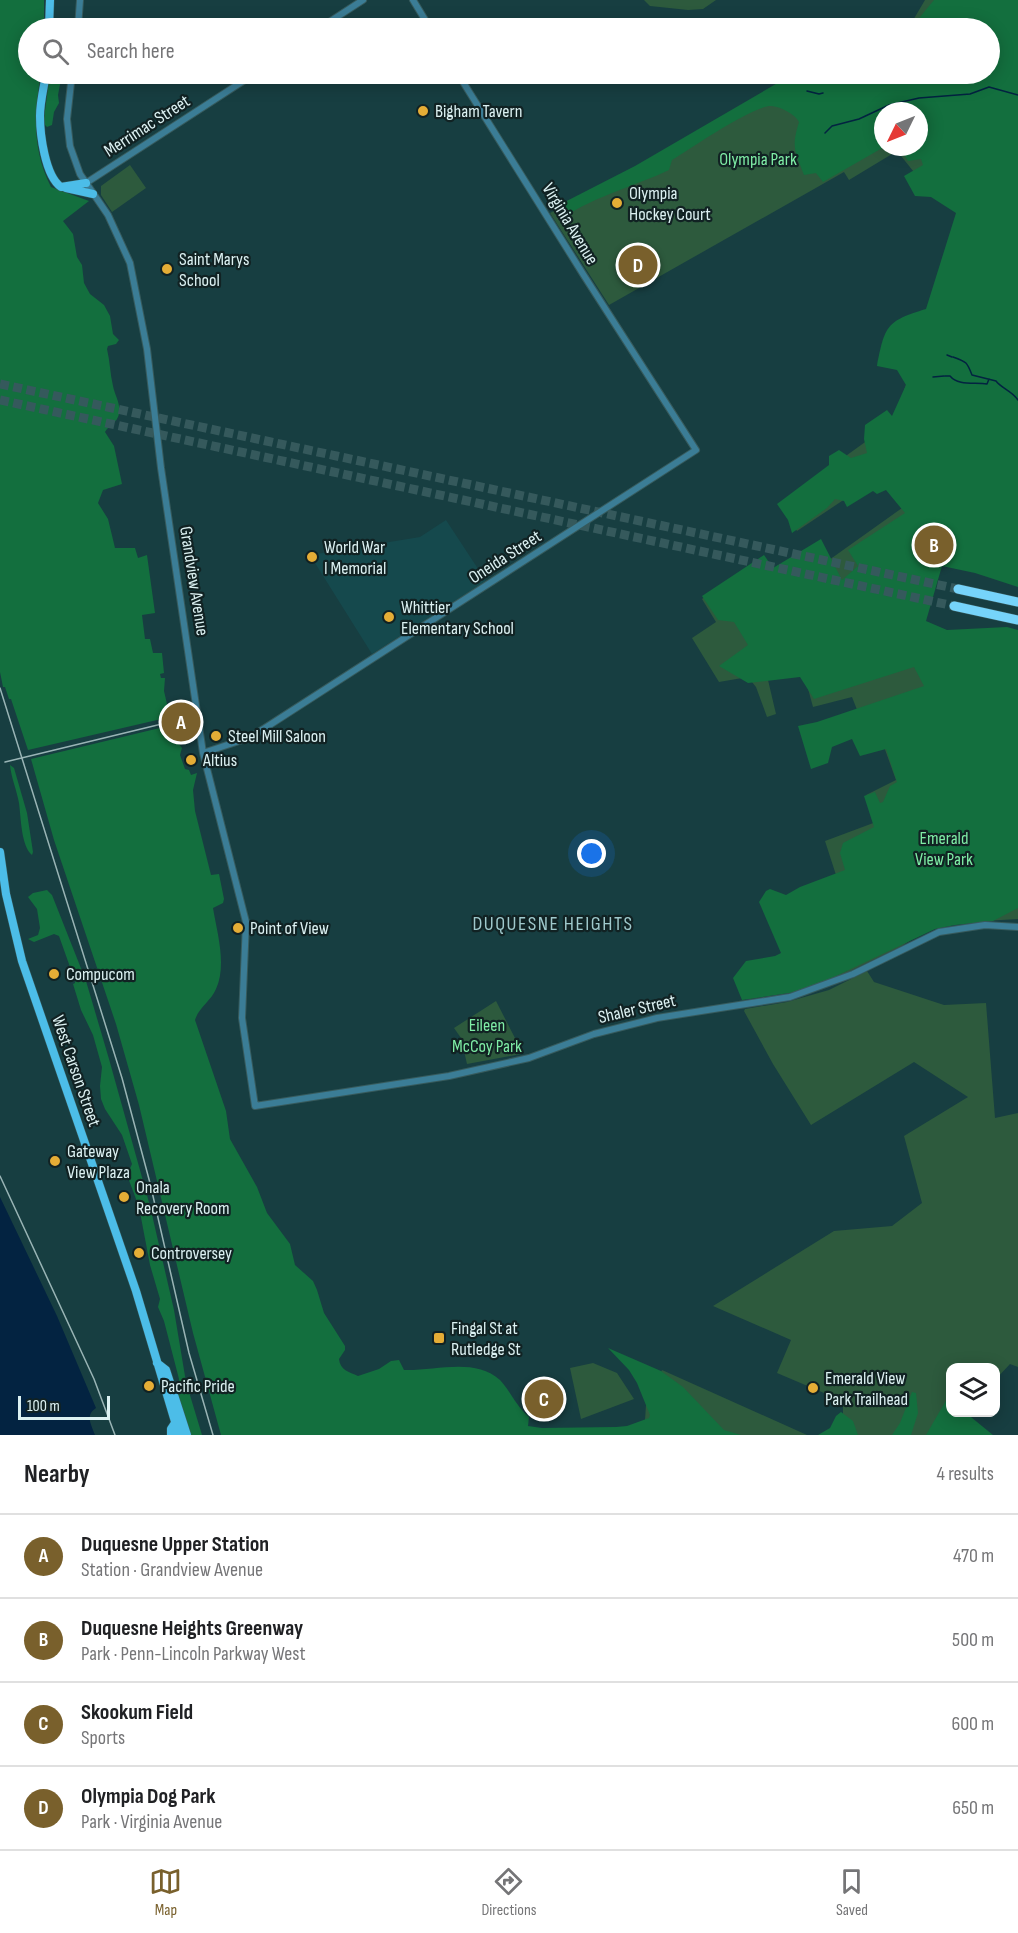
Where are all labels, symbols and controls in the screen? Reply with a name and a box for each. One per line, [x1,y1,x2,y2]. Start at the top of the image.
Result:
search box [18,18,1000,84]
icon: search [39,35,72,68]
text: Search here [87,38,174,65]
street label: Merrimac Street [100,90,194,162]
place label: Bigham Tavern [435,101,522,122]
north arrow [874,102,928,156]
marker: Bigham Tavern [416,104,430,118]
park label: Olympia Park [719,149,797,170]
street label: Virginia Avenue [537,179,603,269]
place label: Olympia Hockey Court [629,183,711,225]
marker: Olympia Hockey Court [610,196,624,210]
pin: D [618,242,658,288]
place label: Saint Marys School [179,249,250,291]
marker: Saint Marys School [160,262,174,276]
pin: B [914,522,954,568]
street label: Grandview Avenue [175,525,213,637]
street label: Oneida Street [465,525,546,588]
place label: World War I Memorial [324,537,386,579]
marker: World War I Memorial [305,550,319,564]
place label: Whittier Elementary School [401,597,514,639]
marker: Whittier Elementary School [382,610,396,624]
pin: A [162,700,201,744]
place label: Steel Mill Saloon [228,726,326,747]
marker: Steel Mill Saloon [209,729,223,743]
place label: Altius [202,750,237,771]
marker: Altius [184,753,198,767]
park label: Emerald View Park [915,828,973,870]
your location [577,839,606,868]
district label: DUQUESNE HEIGHTS [472,912,634,936]
place label: Point of View [250,918,329,939]
marker: Point of View [231,921,245,935]
place label: Compucom [66,964,135,985]
marker: Compucom [47,967,61,981]
street label: Shaler Street [596,990,678,1028]
street label: West Carson Street [47,1013,105,1130]
park label: Eileen McCoy Park [452,1015,522,1057]
place label: Gateway View Plaza [67,1141,130,1183]
marker: Gateway View Plaza [48,1154,62,1168]
place label: Onala Recovery Room [136,1177,230,1219]
marker: Onala Recovery Room [117,1190,131,1204]
place label: Controversey [151,1243,232,1264]
marker: Controversey [132,1246,146,1260]
place label: Fingal St at Rutledge St [451,1318,521,1360]
marker: Fingal St at Rutledge St [432,1331,446,1345]
map controls [946,1363,1000,1417]
button: layers [946,1363,1000,1417]
place label: Emerald View Park Trailhead [825,1368,908,1410]
place label: Pacific Pride [161,1376,235,1397]
pin: C [524,1376,564,1422]
marker: Pacific Pride [142,1379,156,1393]
marker: Emerald View Park Trailhead [806,1381,820,1395]
scale bar [18,1393,110,1420]
text: 100 m [27,1397,60,1416]
text: Nearby [24,1459,90,1490]
text: 4 results [937,1462,994,1486]
text: Duquesne Upper Station [81,1531,269,1558]
text: A [39,1544,48,1568]
text: 470 m [953,1544,994,1568]
text: Station · Grandview Avenue [81,1558,263,1582]
text: Duquesne Heights Greenway [81,1615,303,1642]
text: B [39,1628,48,1652]
text: 500 m [952,1628,994,1652]
text: Park · Penn-Lincoln Parkway West [81,1642,306,1666]
text: Skookum Field [81,1699,193,1726]
text: C [38,1712,49,1736]
text: 600 m [951,1712,994,1736]
text: Sports [81,1726,125,1750]
text: Olympia Dog Park [81,1783,215,1810]
text: D [38,1796,49,1820]
text: 650 m [952,1796,994,1820]
text: Park · Virginia Avenue [81,1810,222,1834]
tab: Map [149,1865,182,1920]
tab: Directions [481,1865,536,1920]
tab: Saved [835,1865,868,1920]

